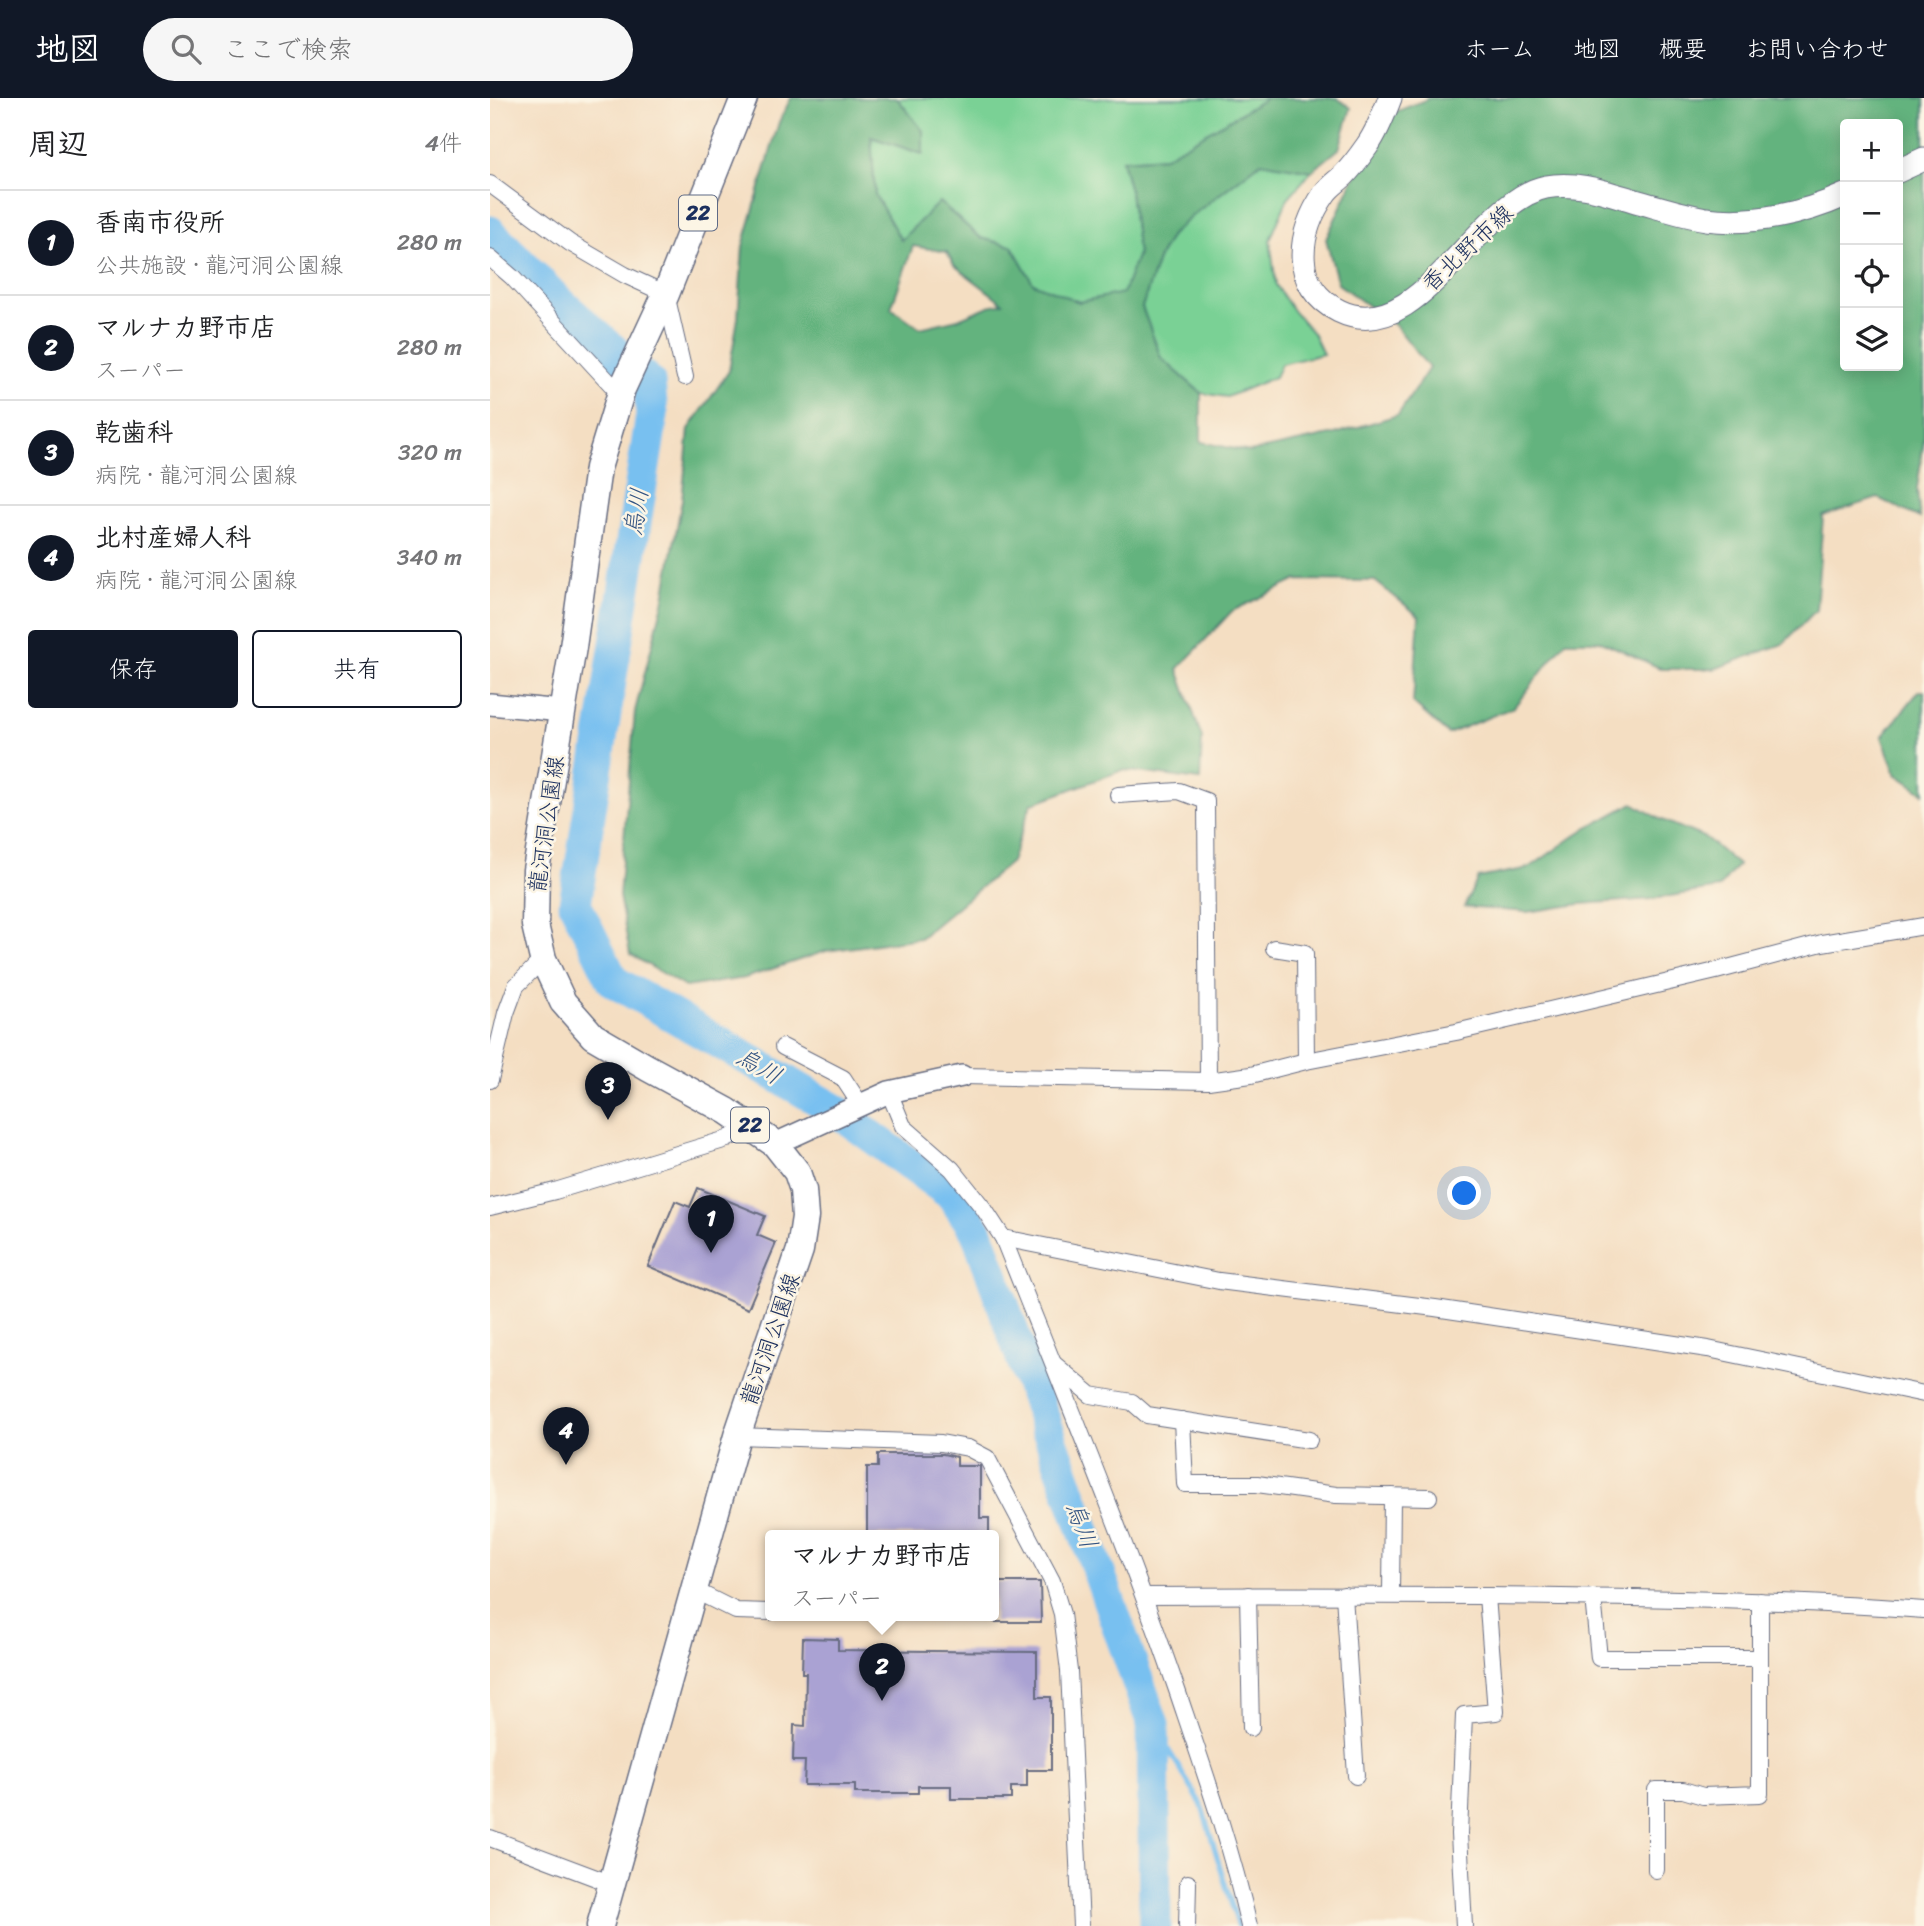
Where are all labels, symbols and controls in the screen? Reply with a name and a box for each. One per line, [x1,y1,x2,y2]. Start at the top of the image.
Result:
search box [143,18,633,81]
text: 地図 [35,20,101,78]
text: ここで検索 [223,26,353,72]
text: ホーム [1464,28,1535,70]
text: 地図 [1573,28,1621,70]
text: 概要 [1659,28,1707,70]
text: お問い合わせ [1745,28,1889,70]
icon: search [167,30,205,68]
text: 周辺 [28,117,88,171]
map controls [1840,119,1903,371]
button: + [1840,119,1903,182]
text: 4件 [425,123,462,164]
button: − [1840,182,1903,245]
street label: 香北野市線 [1411,194,1523,303]
road number: 22 [679,195,717,230]
text: 香南市役所 [95,199,225,245]
text: 1 [46,222,56,263]
text: 280 m [397,222,462,263]
text: 公共施設 · 龍河洞公園線 [95,245,343,286]
button: locate [1840,245,1903,308]
text: マルナカ野市店 [95,304,276,350]
button: layers [1840,308,1903,371]
text: 2 [44,327,58,368]
text: 280 m [397,327,462,368]
text: スーパー [95,350,186,391]
text: 乾歯科 [95,409,173,455]
text: 3 [45,432,57,473]
text: 320 m [398,432,462,473]
text: 病院 · 龍河洞公園線 [95,455,297,496]
water label: 烏川 [612,485,660,539]
text: 北村産婦人科 [95,514,251,560]
text: 4 [44,537,58,578]
text: 340 m [397,537,462,578]
text: 病院 · 龍河洞公園線 [95,560,297,601]
button: 保存 [28,630,238,708]
button: 共有 [252,630,462,708]
street label: 龍河洞公園線 [517,753,576,895]
water label: 烏川 [728,1036,790,1096]
pin: 3 [585,1062,631,1120]
road number: 22 [731,1108,769,1142]
your location [1447,1176,1481,1210]
pin: 1 [688,1195,734,1253]
street label: 龍河洞公園線 [729,1267,812,1411]
pin: 4 [543,1407,589,1465]
water label: 烏川 [1054,1495,1110,1555]
popup [765,1530,999,1621]
text: マルナカ野市店 [791,1532,973,1578]
text: スーパー [791,1578,882,1619]
pin: 2 [859,1643,905,1701]

